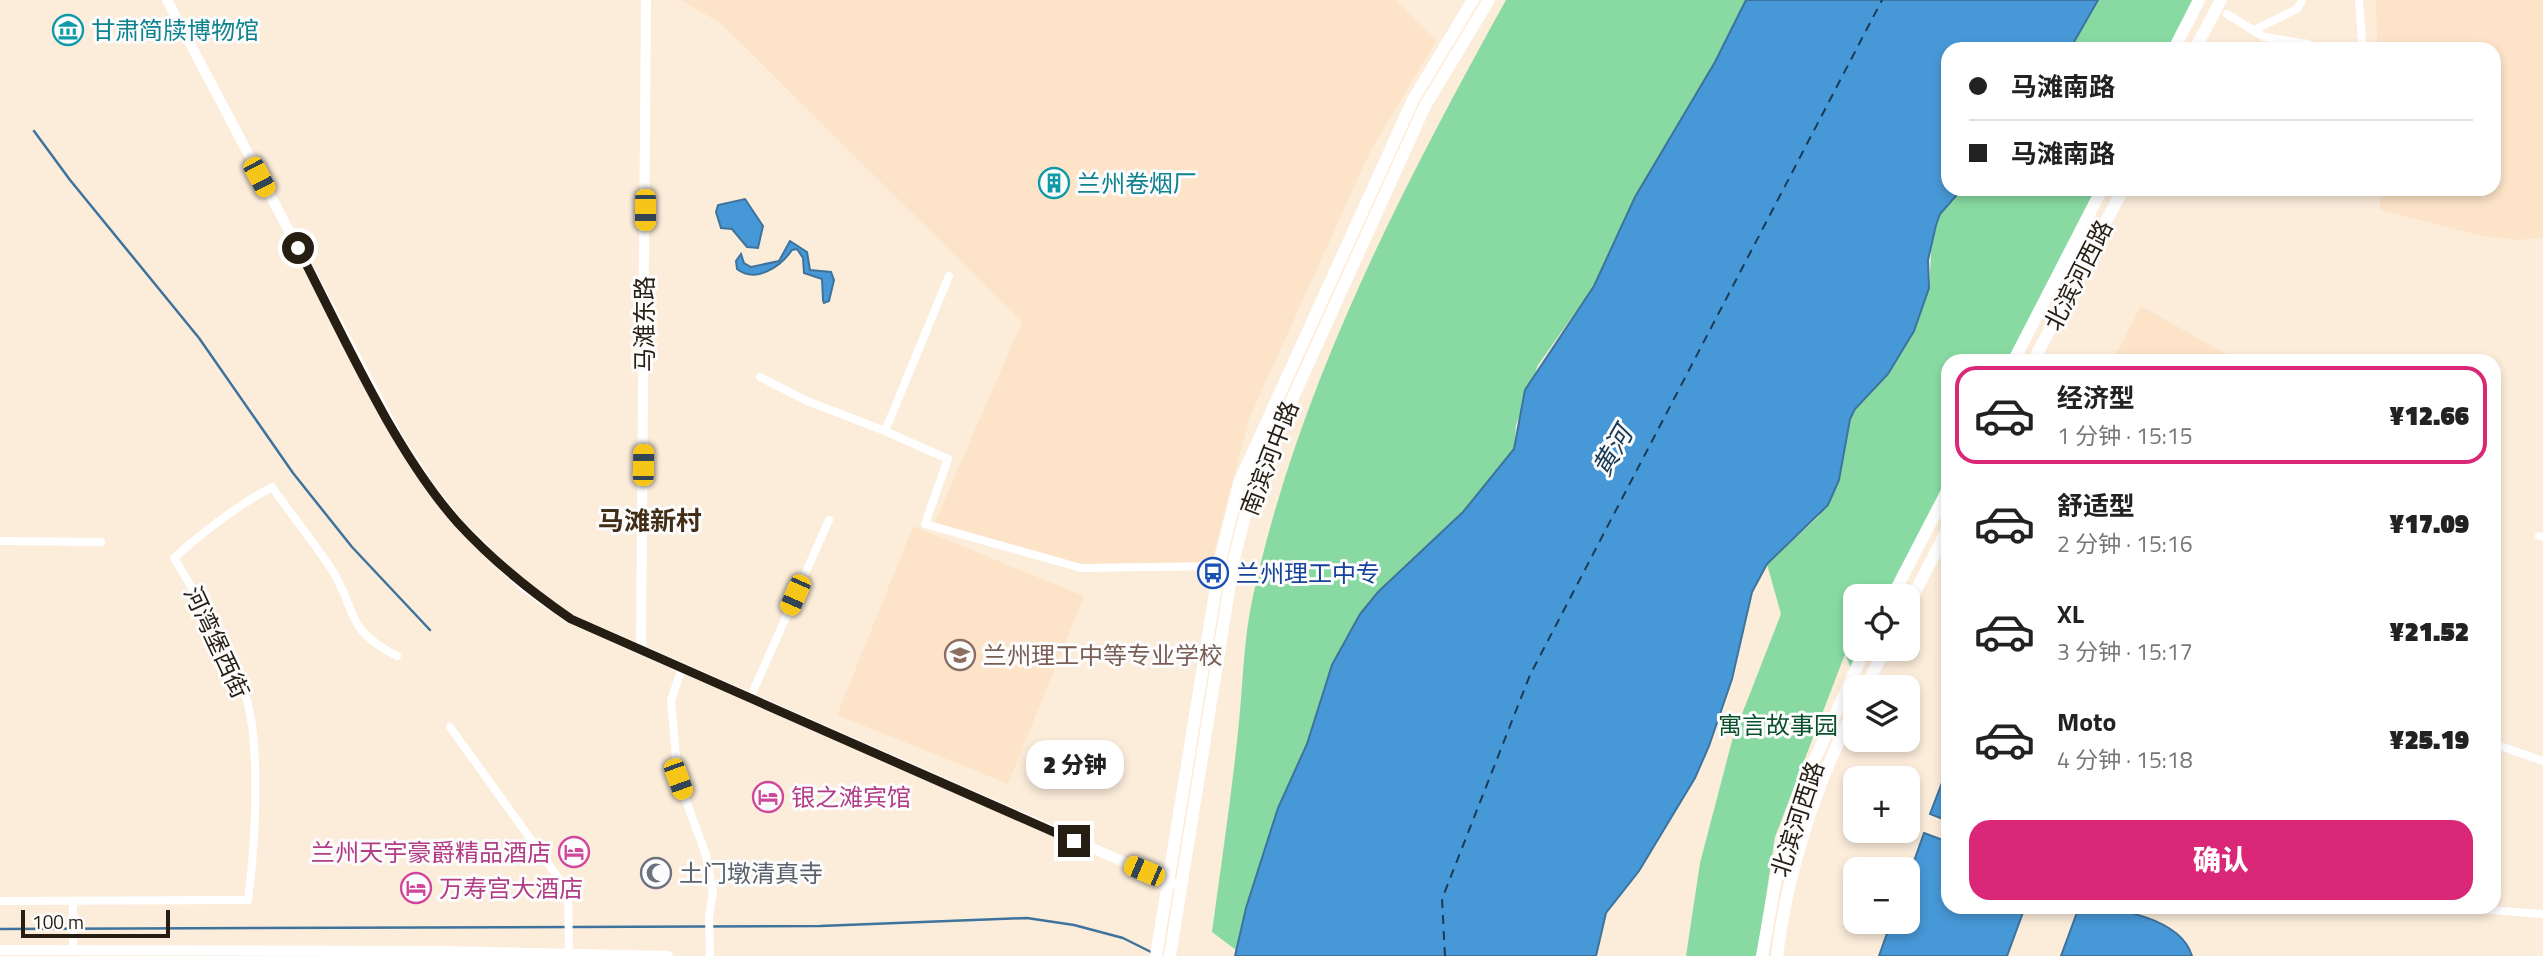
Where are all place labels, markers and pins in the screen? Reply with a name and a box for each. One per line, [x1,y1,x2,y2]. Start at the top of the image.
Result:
place label: 甘肃简牍博物馆 [91,12,259,48]
museum icon: 甘肃简牍博物馆 [51,13,85,47]
place label: 兰州卷烟厂 [1077,165,1197,201]
building icon: 兰州卷烟厂 [1037,166,1071,200]
place label: 兰州理工中专 [1236,555,1380,591]
bus stop icon: 兰州理工中专 [1196,556,1230,590]
place label: 兰州理工中等专业学校 [983,637,1223,673]
school or university icon: 兰州理工中等专业学校 [943,638,977,672]
place label: 银之滩宾馆 [791,779,911,815]
hotel icon: 银之滩宾馆 [751,780,785,814]
place label: 兰州天宇豪爵精品酒店 [311,834,551,870]
hotel icon: 兰州天宇豪爵精品酒店 [557,835,591,869]
place label: 土门墩清真寺 [679,855,823,891]
mosque icon: 土门墩清真寺 [639,856,673,890]
place label: 万寿宫大酒店 [439,870,583,906]
hotel icon: 万寿宫大酒店 [399,871,433,905]

